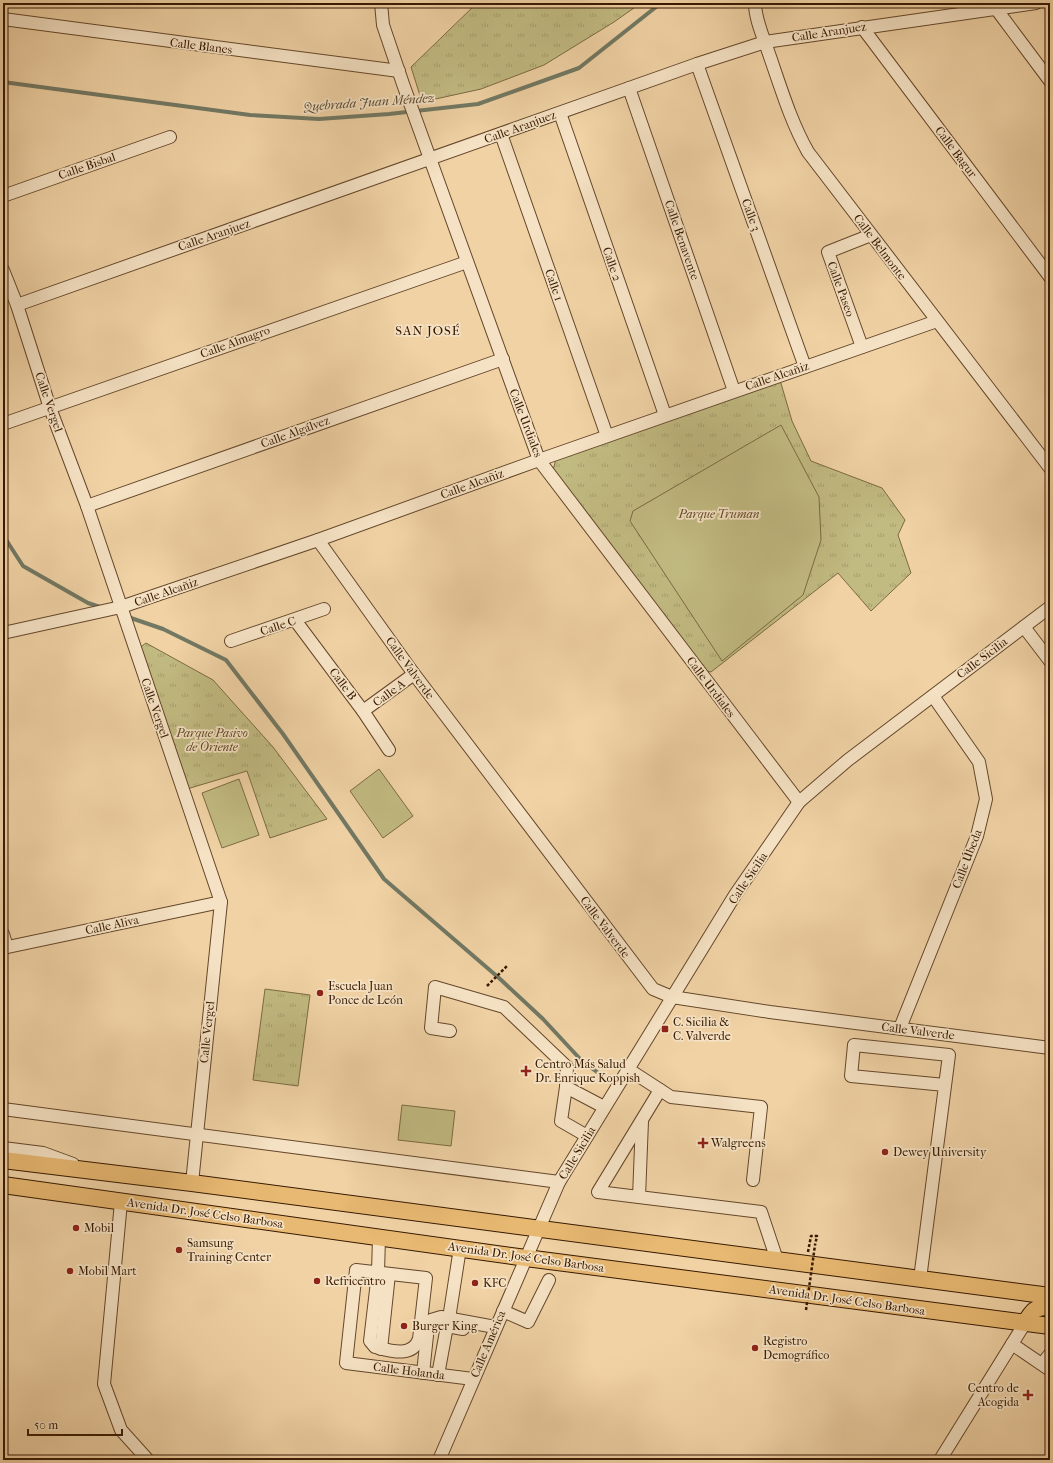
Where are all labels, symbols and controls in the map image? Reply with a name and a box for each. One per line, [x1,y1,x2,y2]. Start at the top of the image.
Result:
street label: Calle Aranjuez [791,19,868,45]
street label: Calle Blanes [169,35,234,57]
water label: Quebrada Juan Méndez [302,90,435,115]
street label: Calle Aranjuez [482,107,558,146]
street label: Calle Bagur [932,124,980,181]
street label: Calle Bisbal [57,149,118,182]
street label: Calle 3 [739,197,763,233]
street label: Calle Benavente [662,198,702,282]
street label: Calle Belmonte [851,211,909,283]
street label: Calle Aranjuez [176,216,252,254]
street label: Calle 2 [600,245,624,283]
street label: Calle Paseo [825,259,857,319]
street label: Calle 1 [542,267,566,303]
street label: Calle Almagro [198,323,272,361]
district label: SAN JOSÉ [395,323,461,338]
street label: Calle Alcañiz [743,358,811,393]
street label: Calle Vergel [32,370,66,434]
street label: Calle Urdiales [507,387,546,460]
street label: Calle Algálvez [259,413,332,451]
street label: Calle Alcañiz [438,466,506,502]
park label: Parque Truman [678,507,760,521]
street label: Calle Alcañiz [132,574,200,609]
street label: Calle C [258,614,298,638]
street label: Calle Valverde [383,634,437,702]
street label: Calle Sicilia [954,634,1010,682]
street label: Calle Urdiales [684,654,739,720]
street label: Calle B [326,665,360,703]
street label: Calle Vergel [138,676,172,740]
street label: Calle A [370,676,408,709]
park label: Parque Pasivo de Oriente [175,726,248,754]
street label: Calle Úbeda [948,827,985,891]
street label: Calle Sicilia [726,849,771,907]
street label: Calle Valverde [577,893,633,961]
street label: Calle Aliva [84,912,141,938]
place label: Escuela Juan Ponce de León [328,979,403,1007]
marker: Escuela Juan Ponce de León [315,988,325,998]
street label: Calle Vergel [197,1000,217,1064]
place label: C. Sicilia & C. Valverde [673,1015,731,1043]
street label: Calle Valverde [881,1020,955,1042]
marker: C. Sicilia & C. Valverde [660,1024,670,1034]
place label: Centro Más Salud Dr. Enrique Koppish [535,1057,641,1085]
marker: Centro Más Salud Dr. Enrique Koppish [520,1065,532,1077]
street label: Calle Sicilia [556,1123,599,1182]
place label: Walgreens [710,1136,766,1150]
marker: Walgreens [698,1138,708,1148]
place label: Dewey University [893,1145,987,1159]
marker: Dewey University [880,1147,890,1157]
street label: Avenida Dr. José Celso Barbosa [125,1195,284,1231]
place label: Mobil [84,1221,115,1235]
marker: Mobil [71,1223,81,1233]
place label: Samsung Training Center [187,1236,272,1264]
street label: Avenida Dr. José Celso Barbosa [446,1239,605,1275]
marker: Samsung Training Center [174,1245,184,1255]
place label: Mobil Mart [78,1264,137,1278]
marker: Mobil Mart [65,1266,75,1276]
place label: Refricentro [325,1274,386,1288]
marker: Refricentro [312,1276,322,1286]
place label: KFC [483,1276,506,1290]
marker: KFC [470,1278,480,1288]
street label: Avenida Dr. José Celso Barbosa [767,1282,926,1318]
street label: Calle América [468,1308,509,1380]
place label: Burger King [412,1319,478,1333]
marker: Burger King [399,1321,409,1331]
place label: Registro Demográfico [763,1334,829,1362]
marker: Registro Demográfico [750,1343,760,1353]
street label: Calle Holanda [372,1360,446,1382]
place label: Centro de Acogida [968,1381,1019,1409]
marker: Centro de Acogida [1022,1389,1034,1401]
scale bar [28,1411,122,1437]
text: 50 m [34,1418,58,1432]

